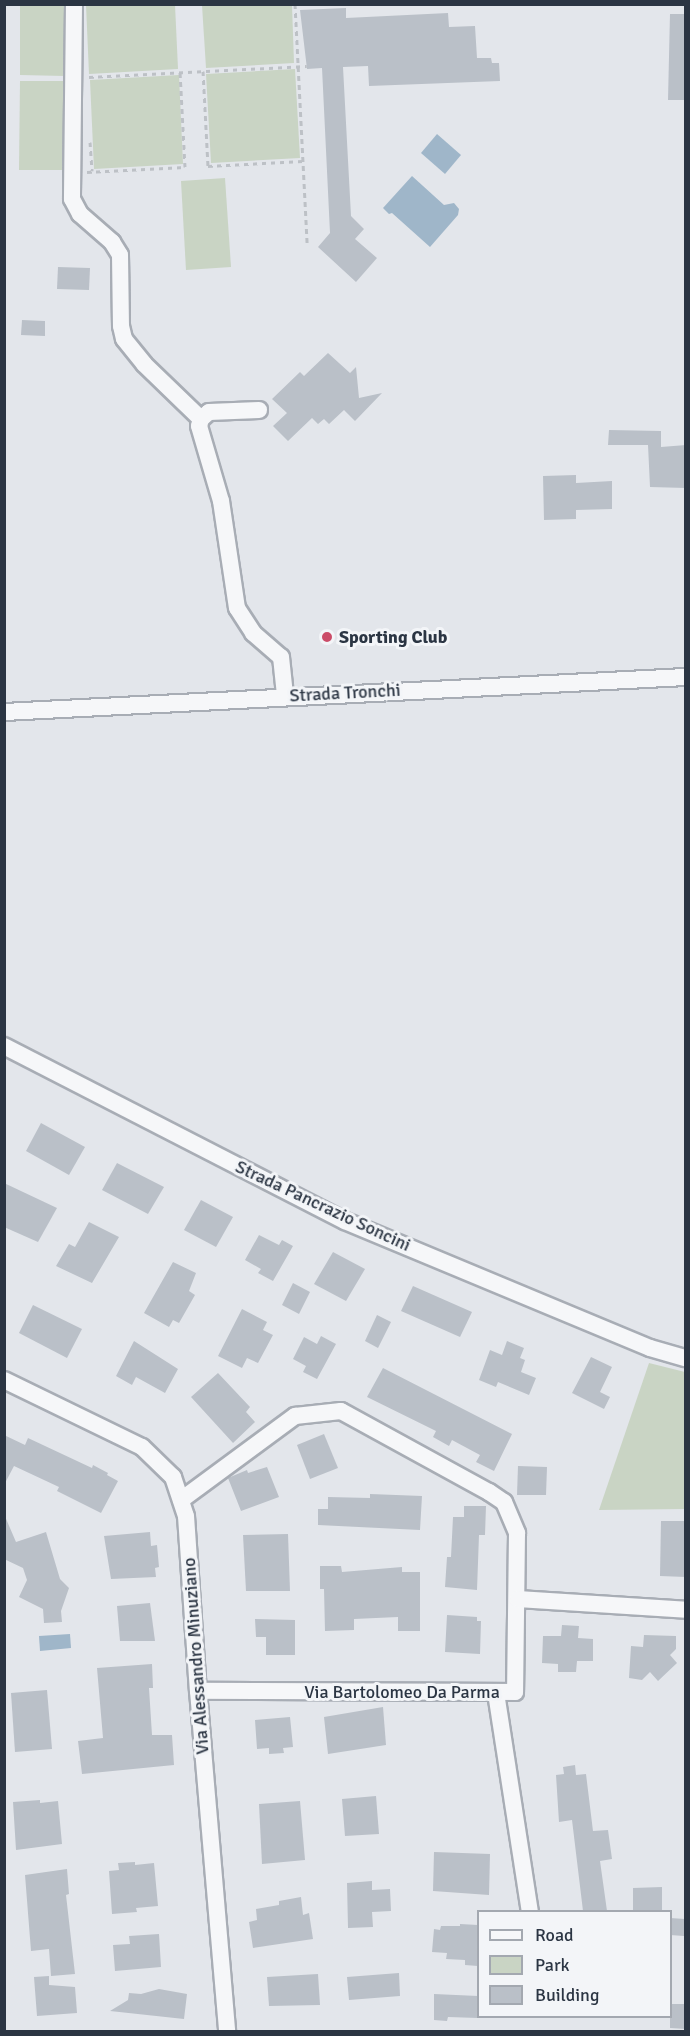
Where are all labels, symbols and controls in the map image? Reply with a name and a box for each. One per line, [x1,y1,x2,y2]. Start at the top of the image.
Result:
place label: Sporting Club [339,626,447,648]
marker: Sporting Club [320,630,334,644]
street label: Strada Tronchi [289,679,401,707]
street label: Strada Pancrazio Soncini [232,1156,414,1256]
street label: Via Alessandro Minuziano [178,1557,214,1755]
street label: Via Bartolomeo Da Parma [304,1681,500,1703]
legend [477,1910,672,2018]
text: Road [535,1924,574,1946]
text: Park [535,1954,570,1976]
text: Building [535,1984,599,2006]

